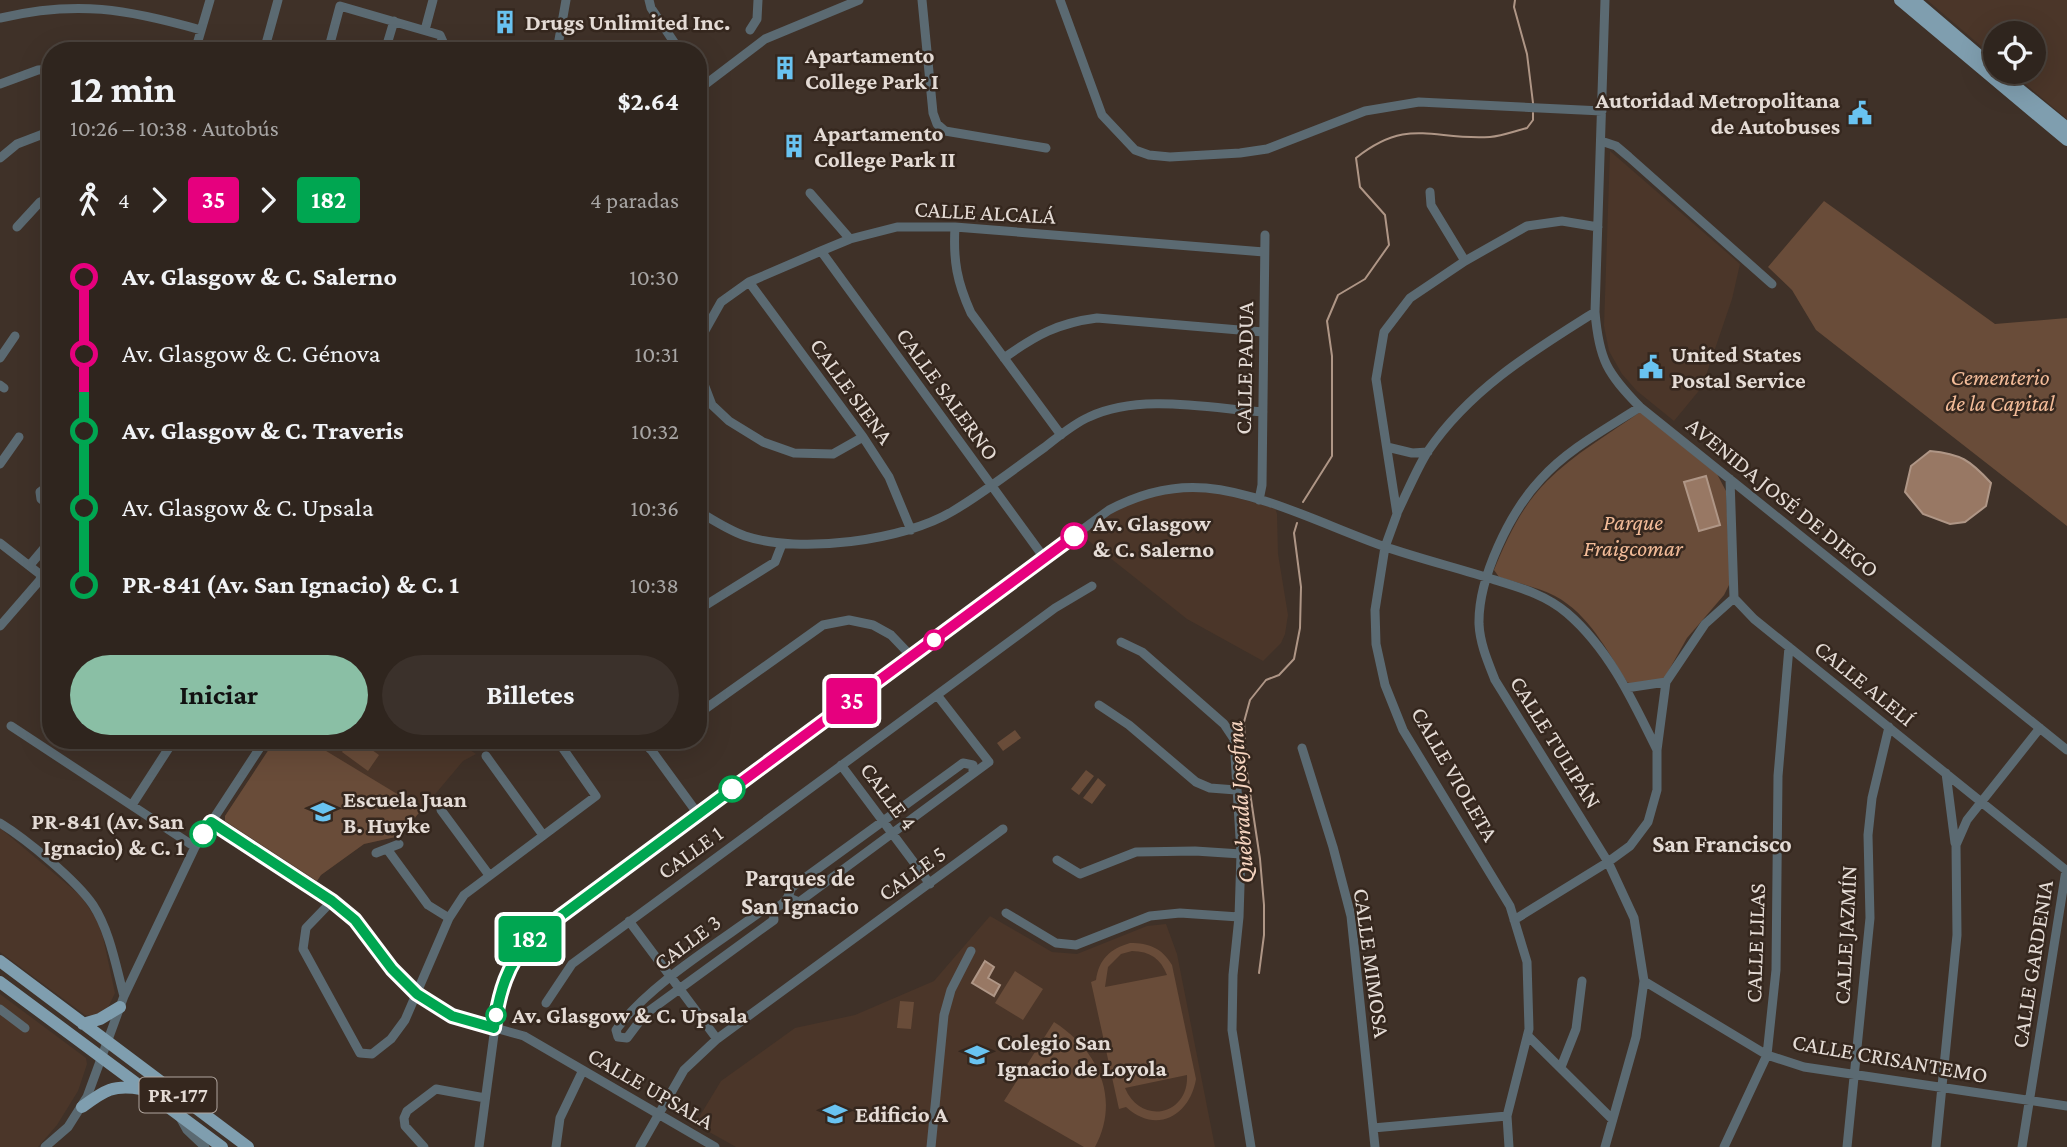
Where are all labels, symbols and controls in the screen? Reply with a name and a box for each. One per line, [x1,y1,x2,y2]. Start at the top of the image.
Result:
building icon: Drugs Unlimited Inc. [491,8,519,36]
place label: Drugs Unlimited Inc. [525,9,730,35]
map controls [1983,21,2046,84]
button: locate [1983,21,2046,84]
place label: Apartamento College Park I [804,42,939,94]
building icon: Apartamento College Park I [771,54,799,82]
text: 12 min [70,68,176,110]
text: $2.64 [618,87,679,116]
place label: Autoridad Metropolitana de Autobuses [1594,87,1841,139]
public building icon: Autoridad Metropolitana de Autobuses [1846,99,1874,127]
text: 10:26 – 10:38 · Autobús [70,115,279,141]
place label: Apartamento College Park II [813,120,956,172]
building icon: Apartamento College Park II [780,132,808,160]
icon: walk [70,181,108,219]
icon: forward [140,181,178,219]
icon: forward [249,181,287,219]
text: 35 [202,186,225,213]
text: 182 [311,186,346,213]
text: 4 [118,187,130,213]
text: 4 paradas [590,187,679,213]
street label: CALLE ALCALÁ [914,195,1057,229]
text: Av. Glasgow & C. Salerno [122,262,397,291]
text: 10:30 [629,264,679,290]
street label: CALLE PADUA [1230,300,1258,435]
street label: CALLE SALERNO [891,323,1005,465]
street label: CALLE SIENA [805,333,900,450]
text: Av. Glasgow & C. Génova [122,339,381,368]
text: 10:31 [635,341,679,367]
place label: United States Postal Service [1671,341,1806,393]
public building icon: United States Postal Service [1637,353,1665,381]
park label: Cementerio de la Capital [1945,364,2055,416]
street label: AVENIDA JOSÉ DE DIEGO [1682,411,1884,583]
text: Av. Glasgow & C. Traveris [122,416,404,445]
text: 10:32 [631,418,679,444]
text: Av. Glasgow & C. Upsala [122,493,374,522]
text: 10:36 [631,495,679,521]
park label: Parque Fraigcomar [1583,509,1684,561]
place label: Av. Glasgow & C. Salerno [1092,510,1214,562]
marker: Av. Glasgow & C. Salerno [1061,523,1087,549]
text: PR-841 (Av. San Ignacio) & C. 1 [122,570,459,599]
text: 10:38 [630,572,679,598]
unlabelled marker [924,630,944,650]
street label: CALLE ALELÍ [1810,635,1920,731]
button: Iniciar [70,655,368,735]
button: Billetes [382,655,679,735]
street label: CALLE TULIPÁN [1505,671,1607,813]
line badge: 35 [820,678,884,724]
text: 35 [840,687,864,714]
street label: CALLE VIOLETA [1406,702,1504,846]
water label: Quebrada Josefina [1220,720,1259,884]
street label: CALLE 4 [855,757,923,835]
unlabelled marker [719,776,745,802]
place label: Escuela Juan B. Huyke [343,786,467,838]
school or university icon: Escuela Juan B. Huyke [309,798,337,826]
place label: PR-841 (Av. San Ignacio) & C. 1 [31,808,184,861]
street label: CALLE 1 [653,820,727,884]
marker: PR-841 (Av. San Ignacio) & C. 1 [190,821,216,847]
district label: San Francisco [1652,830,1792,857]
street label: CALLE 5 [873,840,951,906]
district label: Parques de San Ignacio [741,864,859,919]
street label: CALLE JAZMÍN [1828,865,1862,1005]
street label: CALLE GARDENIA [2006,877,2058,1050]
street label: CALLE LILAS [1740,883,1770,1003]
street label: CALLE MIMOSA [1349,887,1395,1040]
street label: CALLE 3 [648,908,726,976]
line badge: 182 [490,916,570,962]
text: 182 [512,925,548,952]
place label: Av. Glasgow & C. Upsala [511,1002,749,1028]
marker: Av. Glasgow & C. Upsala [486,1005,506,1025]
street label: CALLE CRISANTEMO [1790,1028,1990,1088]
place label: Colegio San Ignacio de Loyola [997,1029,1168,1081]
street label: CALLE UPSALA [583,1041,719,1135]
school or university icon: Colegio San Ignacio de Loyola [963,1041,991,1069]
road number: PR-177 [140,1078,216,1112]
school or university icon: Edificio A [821,1100,849,1128]
place label: Edificio A [855,1101,948,1127]

